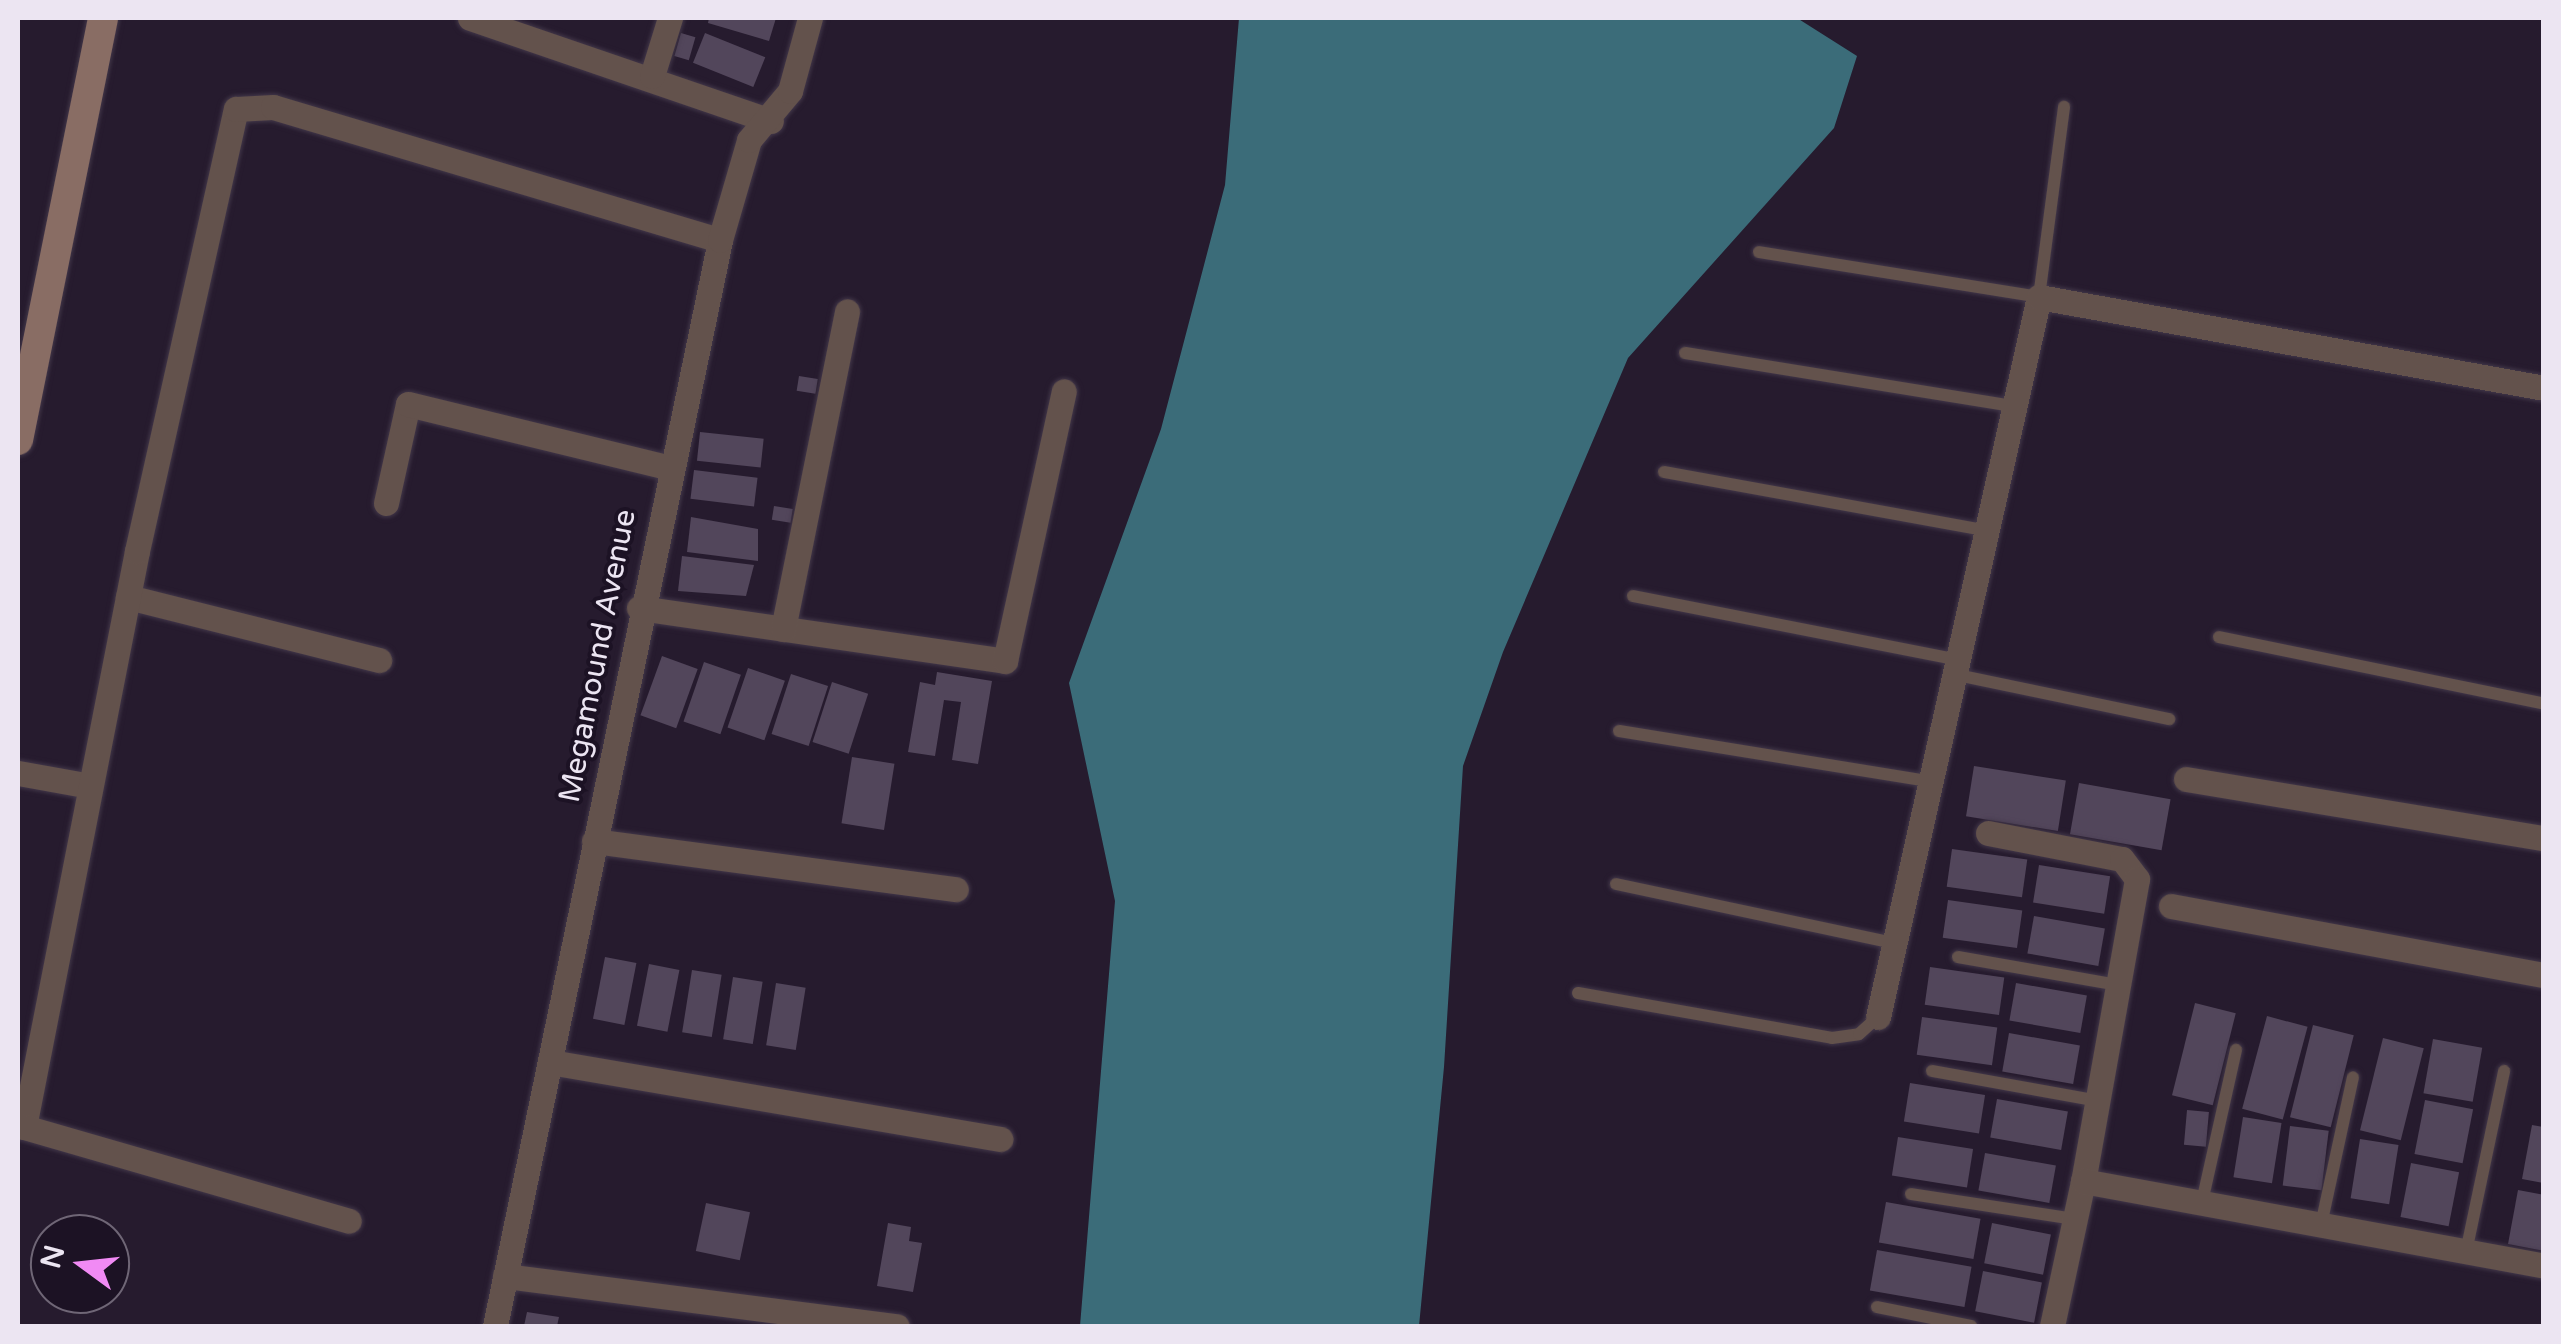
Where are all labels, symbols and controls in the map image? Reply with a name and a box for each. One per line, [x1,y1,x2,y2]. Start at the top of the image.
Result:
street label: Megamound Avenue [552,506,644,806]
north arrow [30,1214,130,1314]
text: N [34,1242,72,1272]

